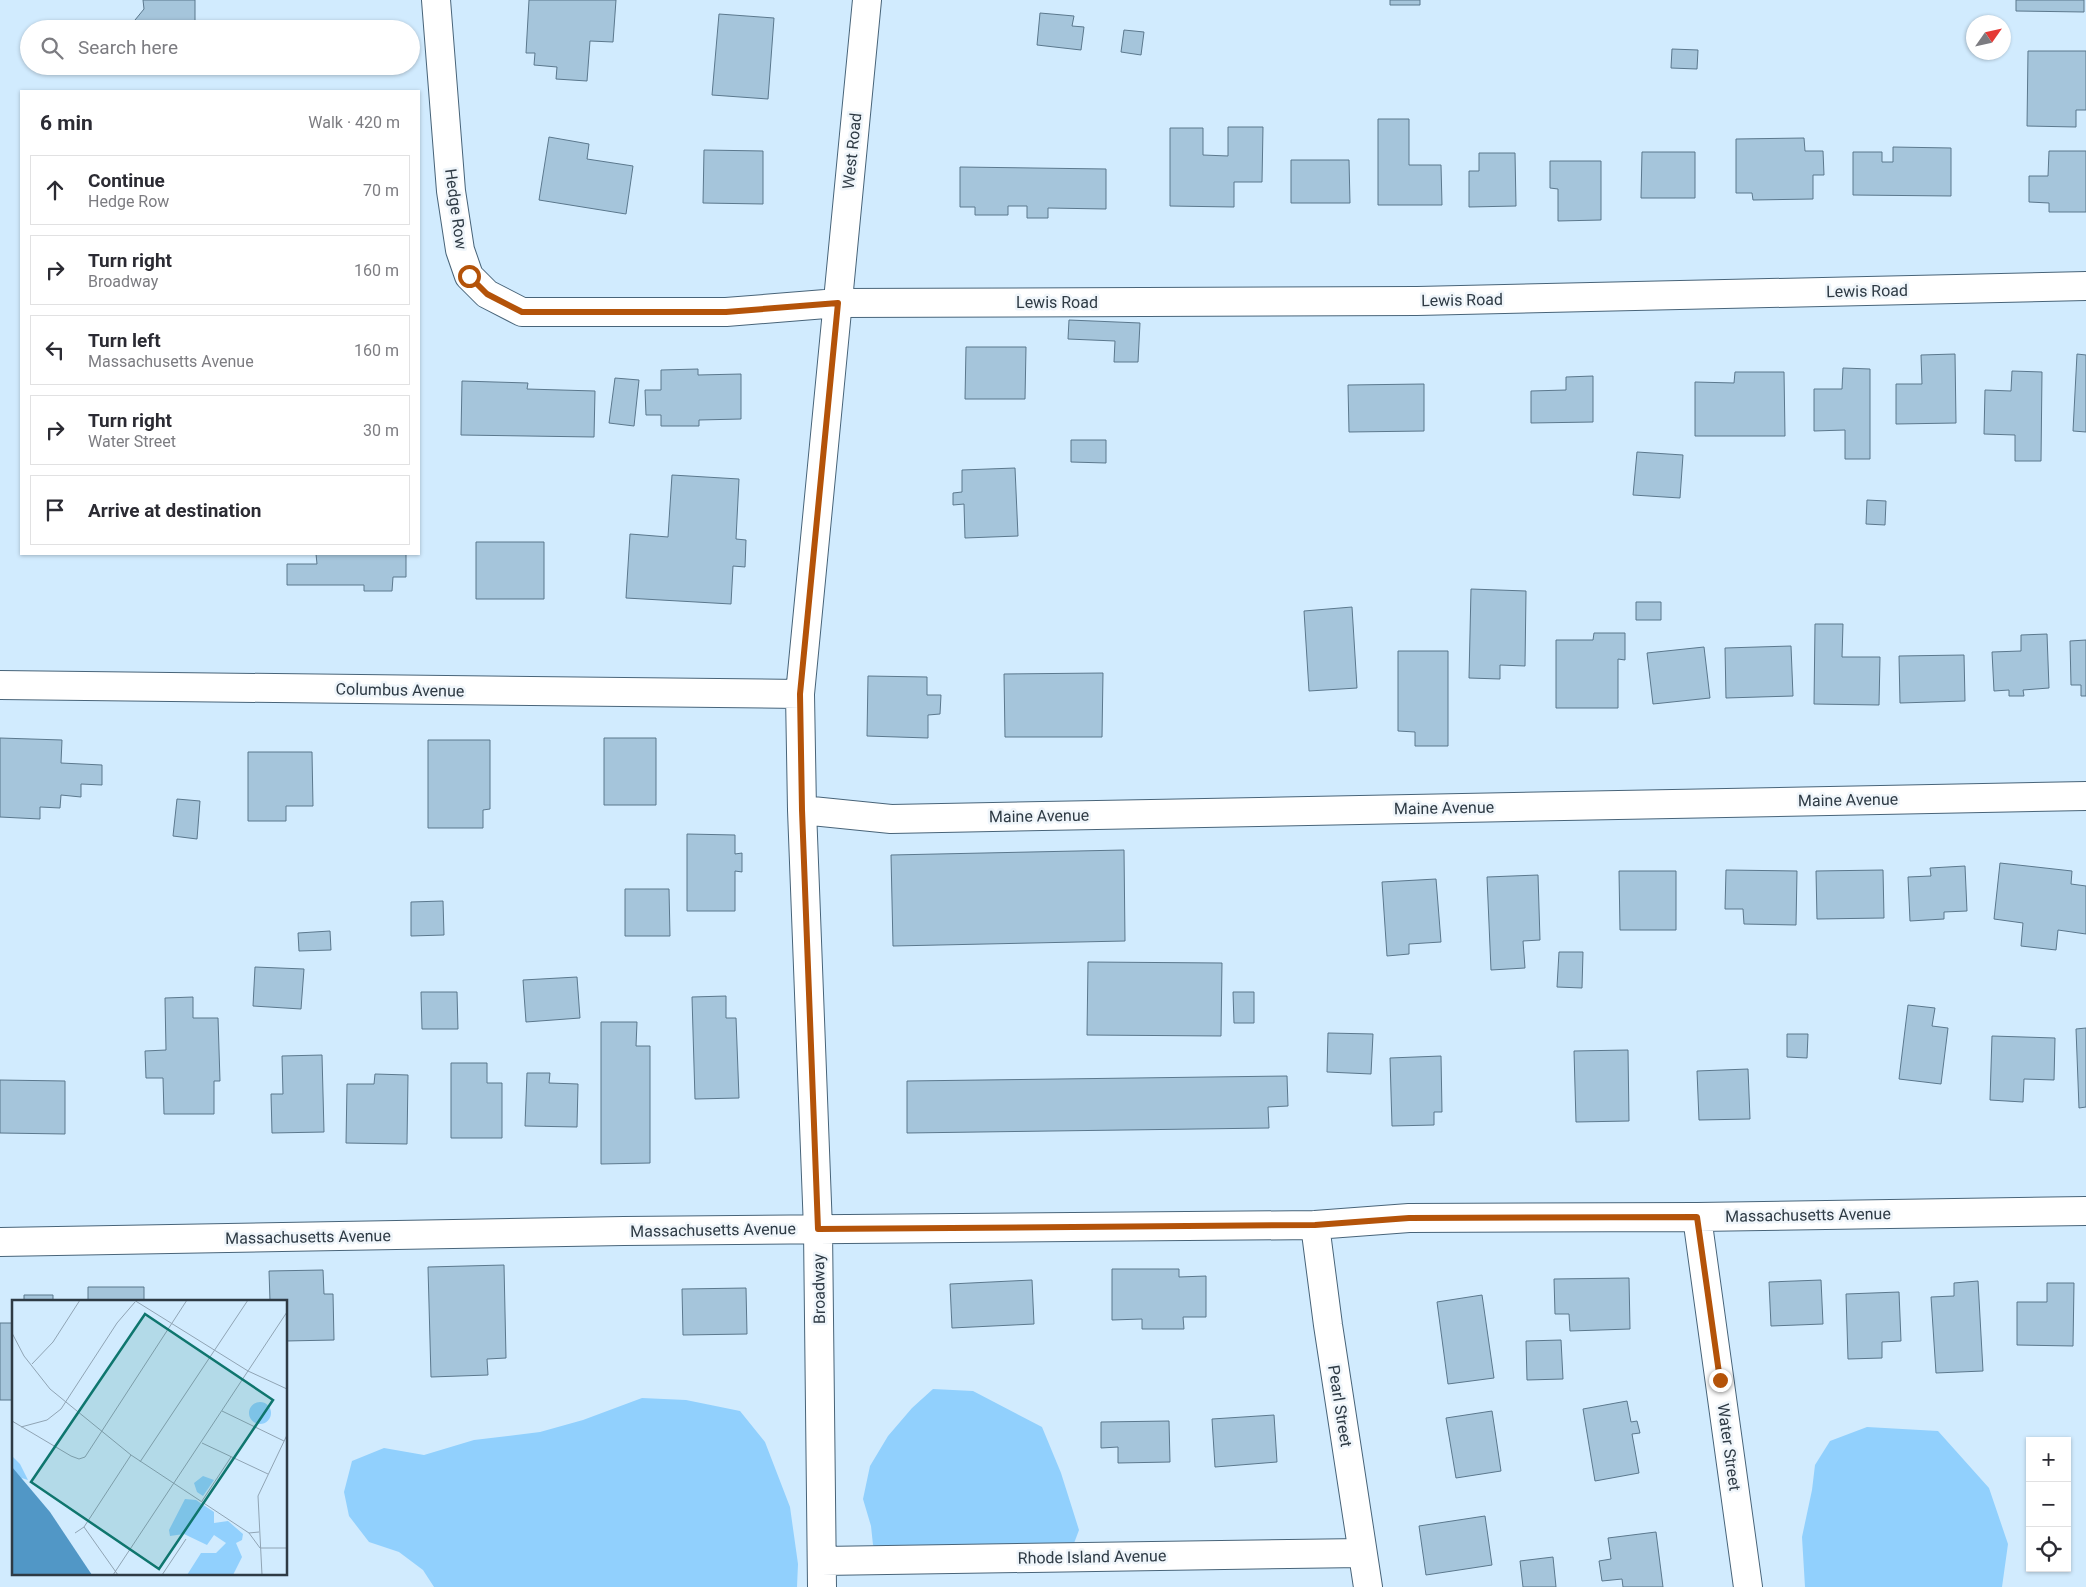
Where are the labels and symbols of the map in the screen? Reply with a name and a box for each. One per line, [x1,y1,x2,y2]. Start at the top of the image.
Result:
north arrow [1966,15,2011,60]
street label: West Road [839,112,865,190]
street label: Hedge Row [441,167,471,251]
route start [458,265,481,288]
street label: Lewis Road [1826,281,1908,301]
street label: Lewis Road [1421,290,1503,310]
street label: Lewis Road [1016,293,1098,312]
street label: Columbus Avenue [336,679,464,701]
street label: Maine Avenue [1798,790,1898,810]
street label: Maine Avenue [1394,798,1494,818]
street label: Maine Avenue [989,806,1089,826]
street label: Massachusetts Avenue [1725,1204,1891,1226]
street label: Massachusetts Avenue [630,1219,796,1241]
street label: Massachusetts Avenue [225,1226,391,1248]
street label: Broadway [809,1253,829,1324]
inset map [12,1300,288,1574]
street label: Pearl Street [1324,1364,1356,1448]
route end [1709,1369,1732,1392]
street label: Water Street [1713,1402,1745,1492]
street label: Rhode Island Avenue [1018,1546,1166,1568]

